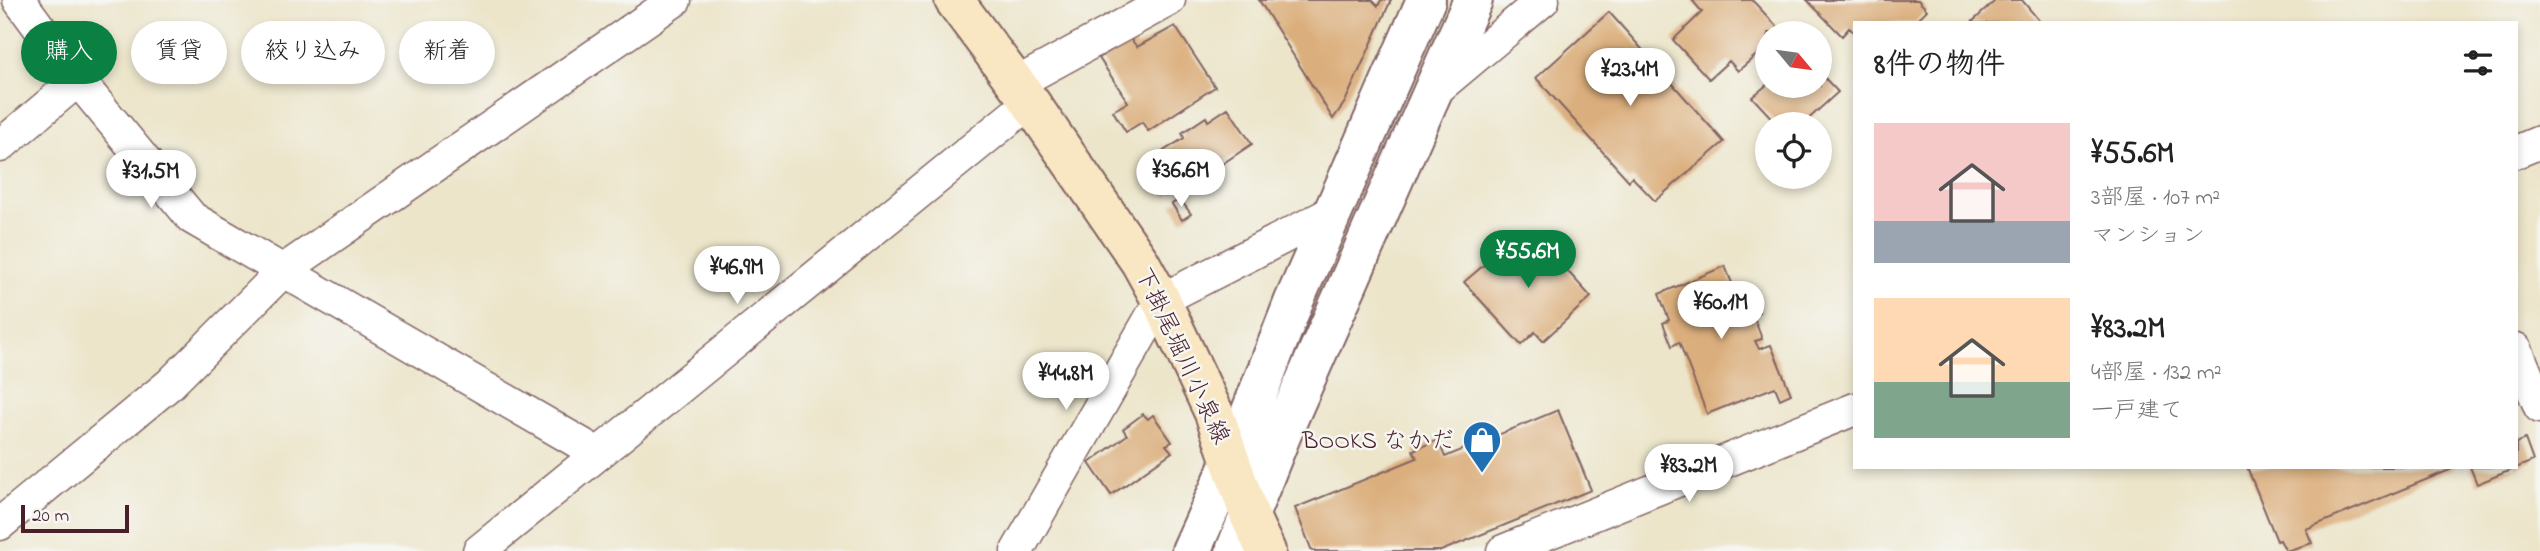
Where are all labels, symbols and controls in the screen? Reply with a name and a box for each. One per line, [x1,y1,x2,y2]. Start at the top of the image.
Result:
chip: 購入 [21,21,117,84]
chip: 賃貸 [131,21,227,84]
chip: 絞り込み [241,21,385,84]
chip: 新着 [399,21,495,84]
north arrow [1755,21,1832,98]
map controls [1755,21,1832,189]
text: 8件の物件 [1874,44,2005,88]
icon: filters [2459,44,2497,82]
pin: ¥23.4M [1573,48,1687,108]
text: ¥23.4M [1601,54,1659,87]
button: locate [1755,112,1832,189]
text: ¥55.6M [2091,133,2175,177]
pin: ¥31.5M [94,150,208,210]
pin: ¥36.6M [1124,150,1238,209]
icon: home [1930,151,2014,235]
text: ¥36.6M [1152,155,1210,188]
text: ¥31.5M [122,156,180,189]
text: 3部屋 · 107 m² [2091,182,2220,215]
text: マンション [2091,220,2205,253]
pin: ¥55.6M [1471,230,1585,290]
text: ¥55.6M [1496,236,1560,269]
pin: ¥46.9M [680,246,794,306]
text: ¥46.9M [710,252,764,285]
street label: 下掛尾堀川小泉線 [1124,262,1237,450]
pin: ¥60.1M [1664,282,1778,341]
text: ¥60.1M [1694,287,1749,320]
text: ¥83.2M [2091,308,2166,352]
icon: home [1930,326,2014,410]
pin: ¥44.8M [1009,352,1123,412]
text: 4部屋 · 132 m² [2091,357,2222,390]
text: ¥44.8M [1038,358,1094,391]
text: 一戸建て [2091,395,2183,428]
shop icon: BOOKS なかだ [1461,419,1503,474]
place label: BOOKS なかだ [1301,425,1455,460]
pin: ¥83.2M [1632,444,1746,504]
text: ¥83.2M [1660,450,1718,483]
scale bar [21,502,130,534]
text: 20 m [32,503,69,530]

